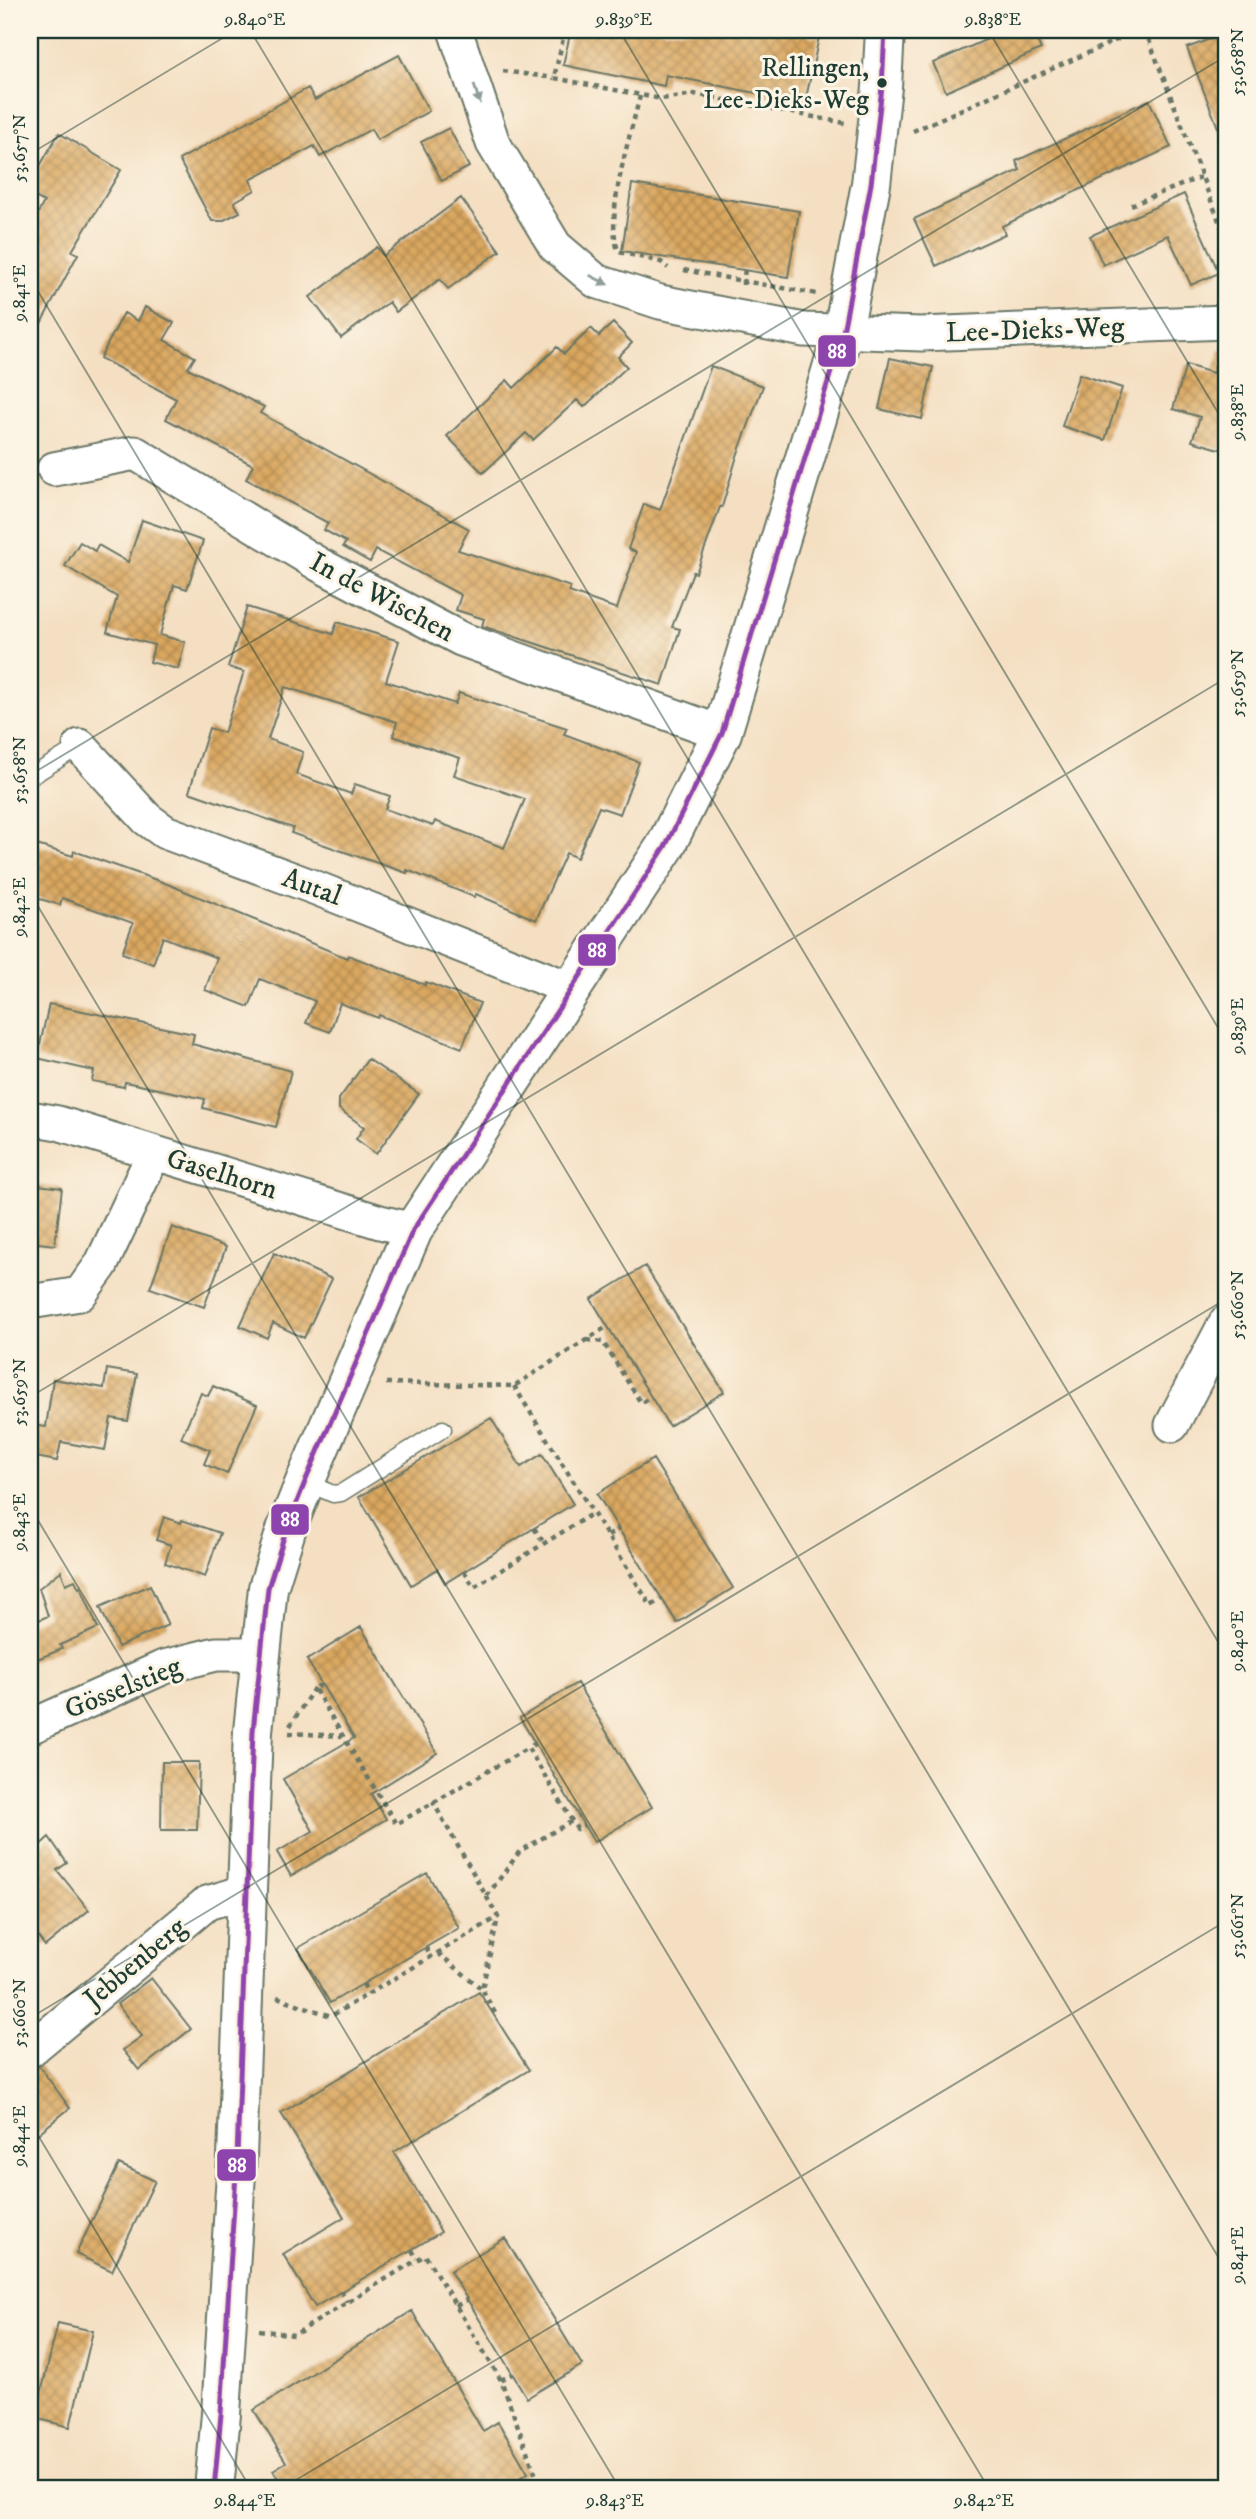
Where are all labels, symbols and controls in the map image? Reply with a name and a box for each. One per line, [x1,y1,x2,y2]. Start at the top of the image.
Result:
text: 9.840°E [224,9,286,31]
text: 9.839°E [595,9,652,31]
text: 9.838°E [964,9,1021,31]
text: 53.658°N [1227,28,1249,96]
place label: Rellingen, Lee-Dieks-Weg [703,52,869,117]
marker: Rellingen, Lee-Dieks-Weg [875,76,889,90]
one-way arrow [473,84,483,105]
text: 53.657°N [9,114,31,182]
text: 9.841°E [9,264,31,323]
one-way arrow [590,273,610,285]
street label: Lee-Dieks-Weg [945,309,1125,351]
line badge: 88 [817,334,857,368]
text: 88 [827,341,847,364]
text: 9.838°E [1227,384,1249,441]
street label: In de Wischen [304,544,461,650]
text: 53.659°N [1227,649,1249,717]
text: 53.658°N [9,736,31,804]
street label: Autal [278,860,347,914]
text: 9.842°E [9,877,31,938]
line badge: 88 [577,933,617,967]
text: 88 [587,940,607,963]
text: 9.839°E [1227,998,1249,1055]
street label: Gaselhorn [162,1141,282,1208]
text: 53.660°N [1227,1270,1249,1339]
text: 53.659°N [9,1358,31,1426]
text: 9.843°E [9,1493,31,1552]
line badge: 88 [270,1503,310,1536]
text: 88 [280,1509,300,1532]
text: 9.840°E [1227,1610,1249,1672]
street label: Gösselstieg [60,1649,187,1727]
text: 53.661°N [1227,1893,1249,1959]
street label: Jebbenberg [74,1910,194,2018]
text: 53.660°N [9,1978,31,2047]
text: 9.844°E [9,2105,31,2168]
line badge: 88 [216,2148,257,2182]
text: 88 [227,2155,247,2178]
text: 9.841°E [1227,2226,1249,2285]
text: 9.844°E [213,2490,276,2512]
text: 9.843°E [585,2490,644,2512]
text: 9.842°E [953,2490,1014,2512]

